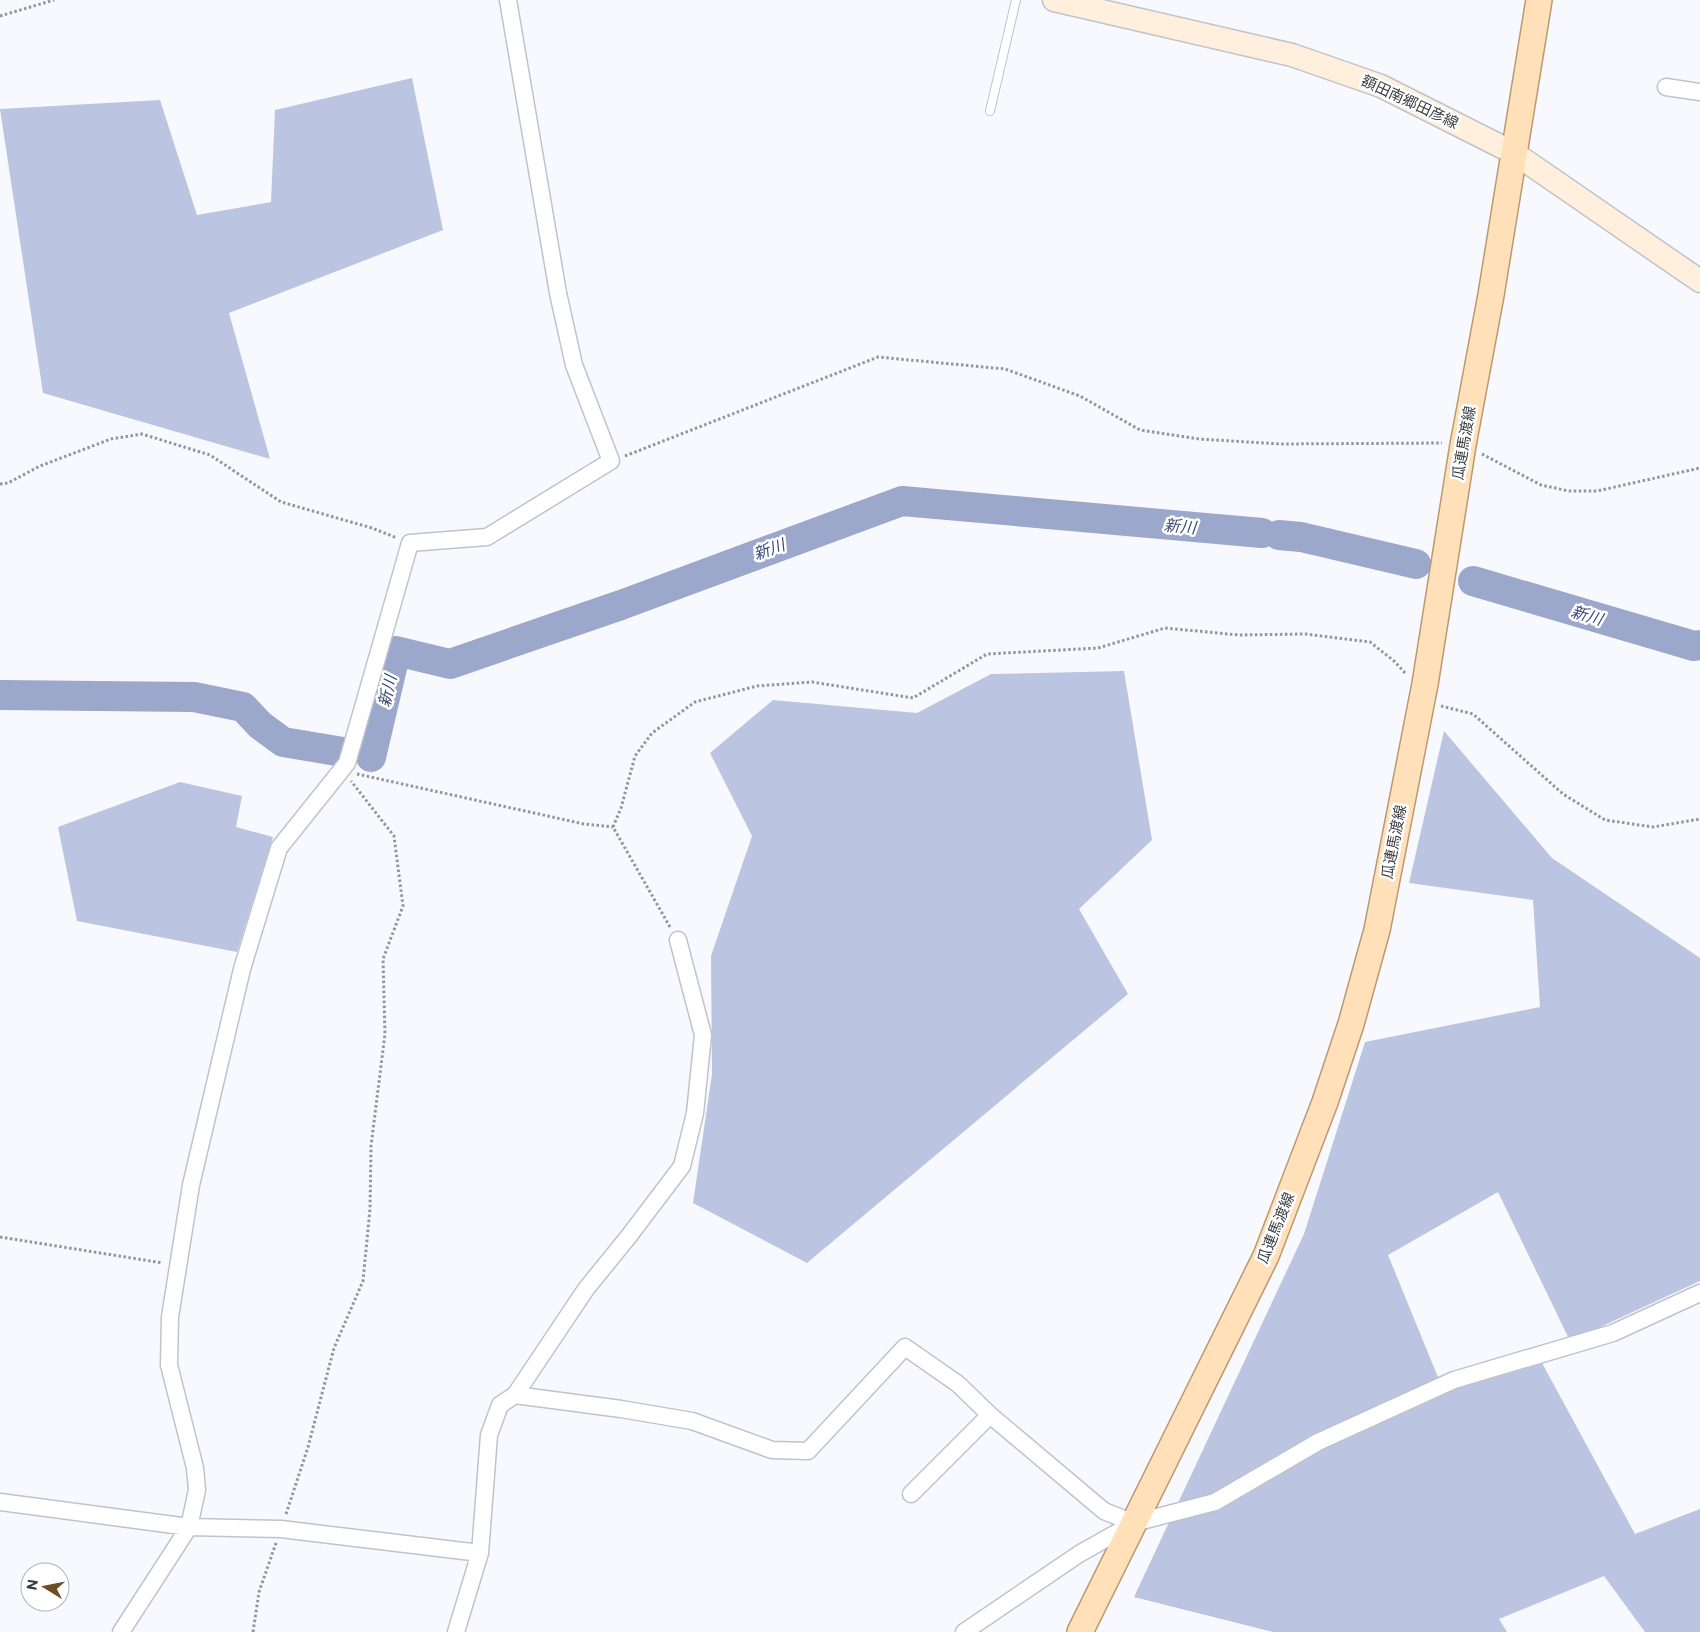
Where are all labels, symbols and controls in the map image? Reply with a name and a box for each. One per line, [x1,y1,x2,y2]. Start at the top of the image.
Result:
street label: 額田南郷田彦線 [1359,71,1462,131]
street label: 瓜連馬渡線 [1448,404,1478,481]
water label: 新川 [1163,515,1199,537]
water label: 新川 [751,533,789,563]
water label: 新川 [1569,601,1607,629]
water label: 新川 [374,671,400,709]
street label: 瓜連馬渡線 [1377,803,1409,880]
street label: 瓜連馬渡線 [1253,1189,1297,1266]
north arrow [20,1562,70,1612]
text: N [22,1578,41,1591]

